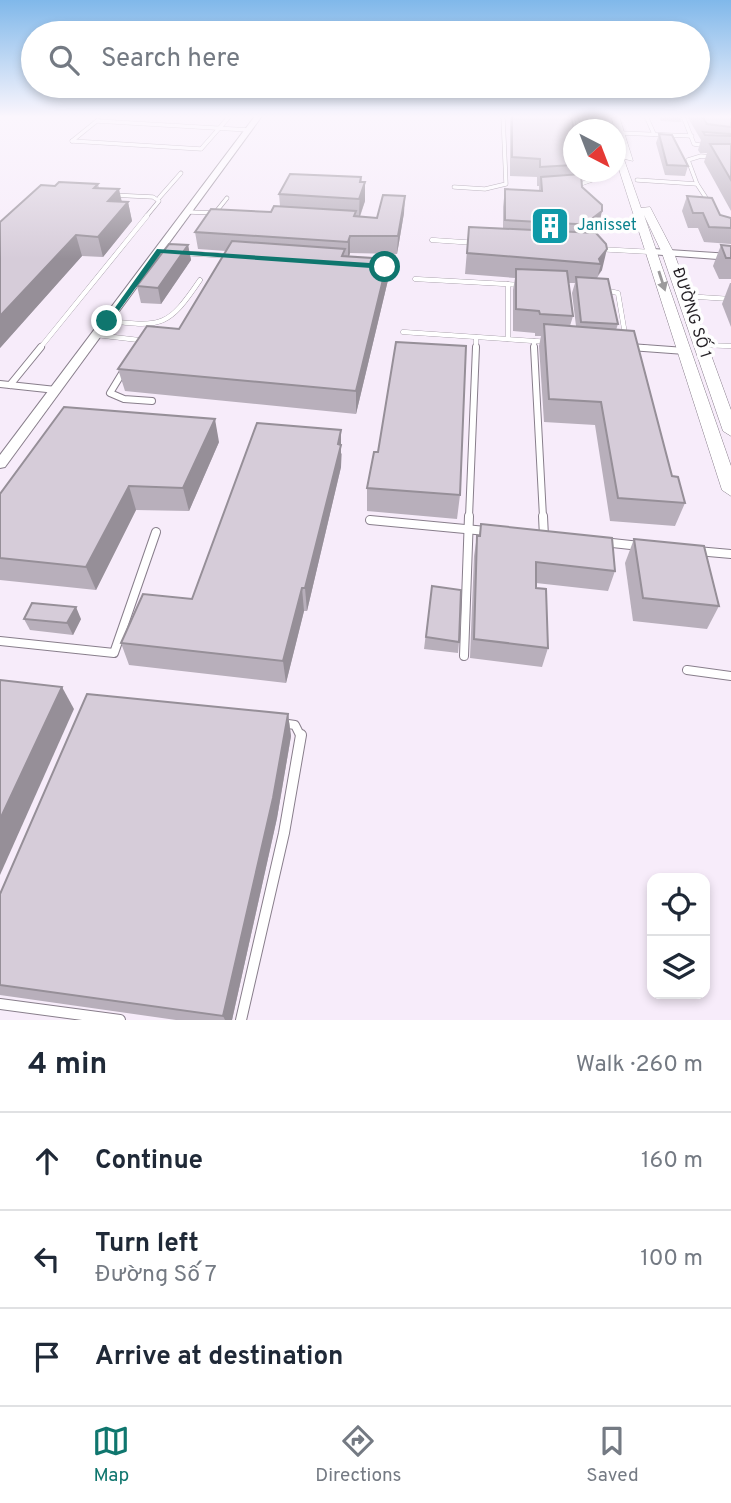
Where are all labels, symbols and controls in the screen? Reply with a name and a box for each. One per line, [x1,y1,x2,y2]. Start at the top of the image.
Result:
search box [21,21,710,98]
icon: search [45,41,83,79]
text: Search here [101,43,240,76]
north arrow [563,119,626,182]
building icon: Janisset [529,205,571,247]
place label: Janisset [577,216,637,236]
route start [369,251,400,282]
street label: ĐƯỜNG SỐ 1 [667,264,720,361]
one-way arrow [657,271,668,292]
route end [91,305,122,336]
map controls [647,873,710,999]
button: locate [647,873,710,936]
button: layers [647,936,710,999]
text: 4 min [28,1047,107,1084]
text: Walk · 260 m [576,1051,703,1080]
icon: ahead [28,1142,66,1180]
text: Continue [95,1145,203,1178]
text: 160 m [641,1147,703,1176]
text: Turn left [95,1228,199,1261]
icon: left [28,1240,66,1278]
text: 100 m [640,1245,703,1274]
text: Đường Số 7 [95,1261,217,1290]
icon: arrive [28,1338,66,1376]
text: Arrive at destination [95,1341,343,1374]
tab: Map [92,1422,130,1488]
tab: Directions [315,1422,402,1488]
tab: Saved [586,1422,639,1488]

